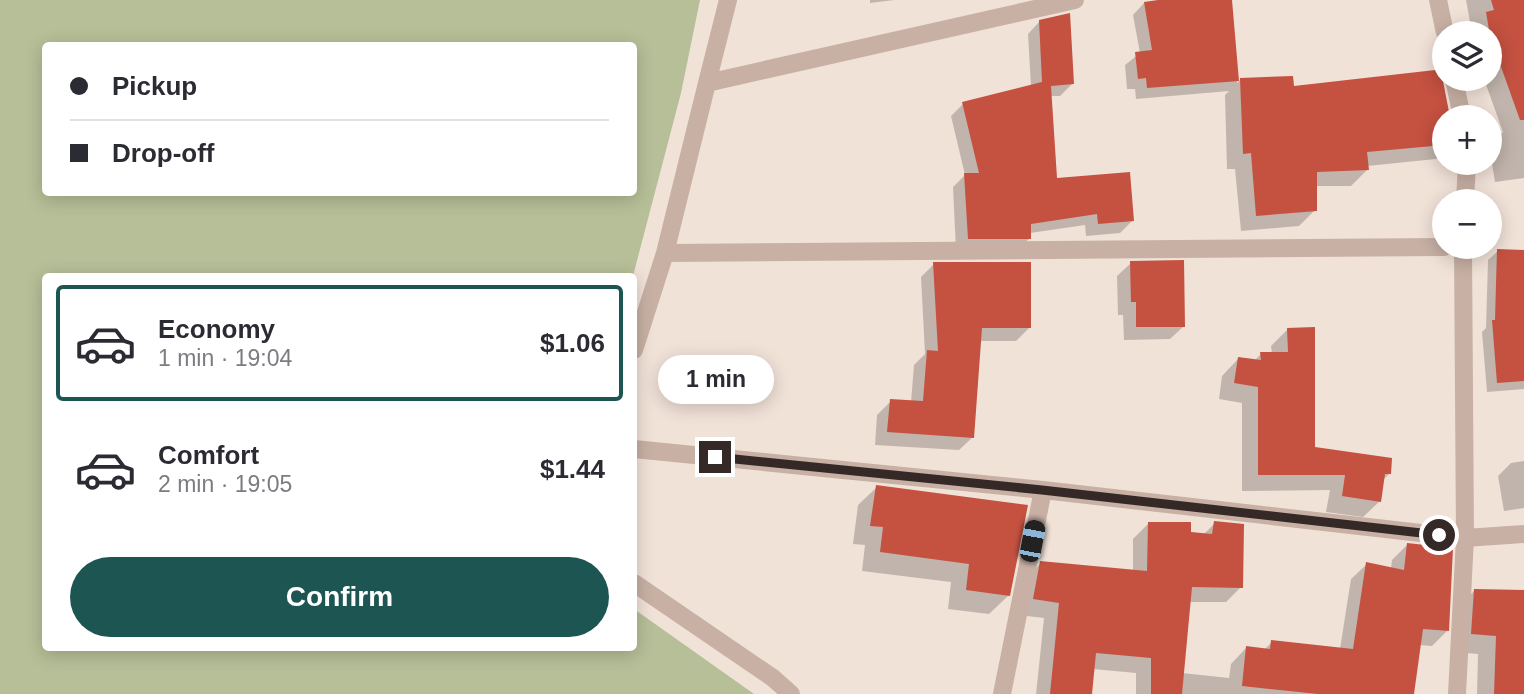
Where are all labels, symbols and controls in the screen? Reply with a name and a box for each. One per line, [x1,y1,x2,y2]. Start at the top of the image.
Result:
map controls [1432,21,1502,259]
button: layers [1432,21,1502,91]
text: Pickup [112,71,197,101]
button: + [1432,105,1502,175]
text: Drop-off [112,138,215,168]
button: − [1432,189,1502,259]
icon: car [74,312,137,375]
text: Economy [158,314,275,344]
text: $1.06 [540,328,605,358]
text: 1 min · 19:04 [158,345,292,371]
callout: 1 min [657,356,773,405]
text: 1 min [686,366,746,392]
icon: car [74,438,137,501]
text: Comfort [158,440,259,470]
route end [699,441,731,473]
text: $1.44 [540,454,605,484]
text: 2 min · 19:05 [158,471,292,497]
car [1018,518,1047,564]
route start [1423,519,1455,551]
button: Confirm [70,557,609,637]

